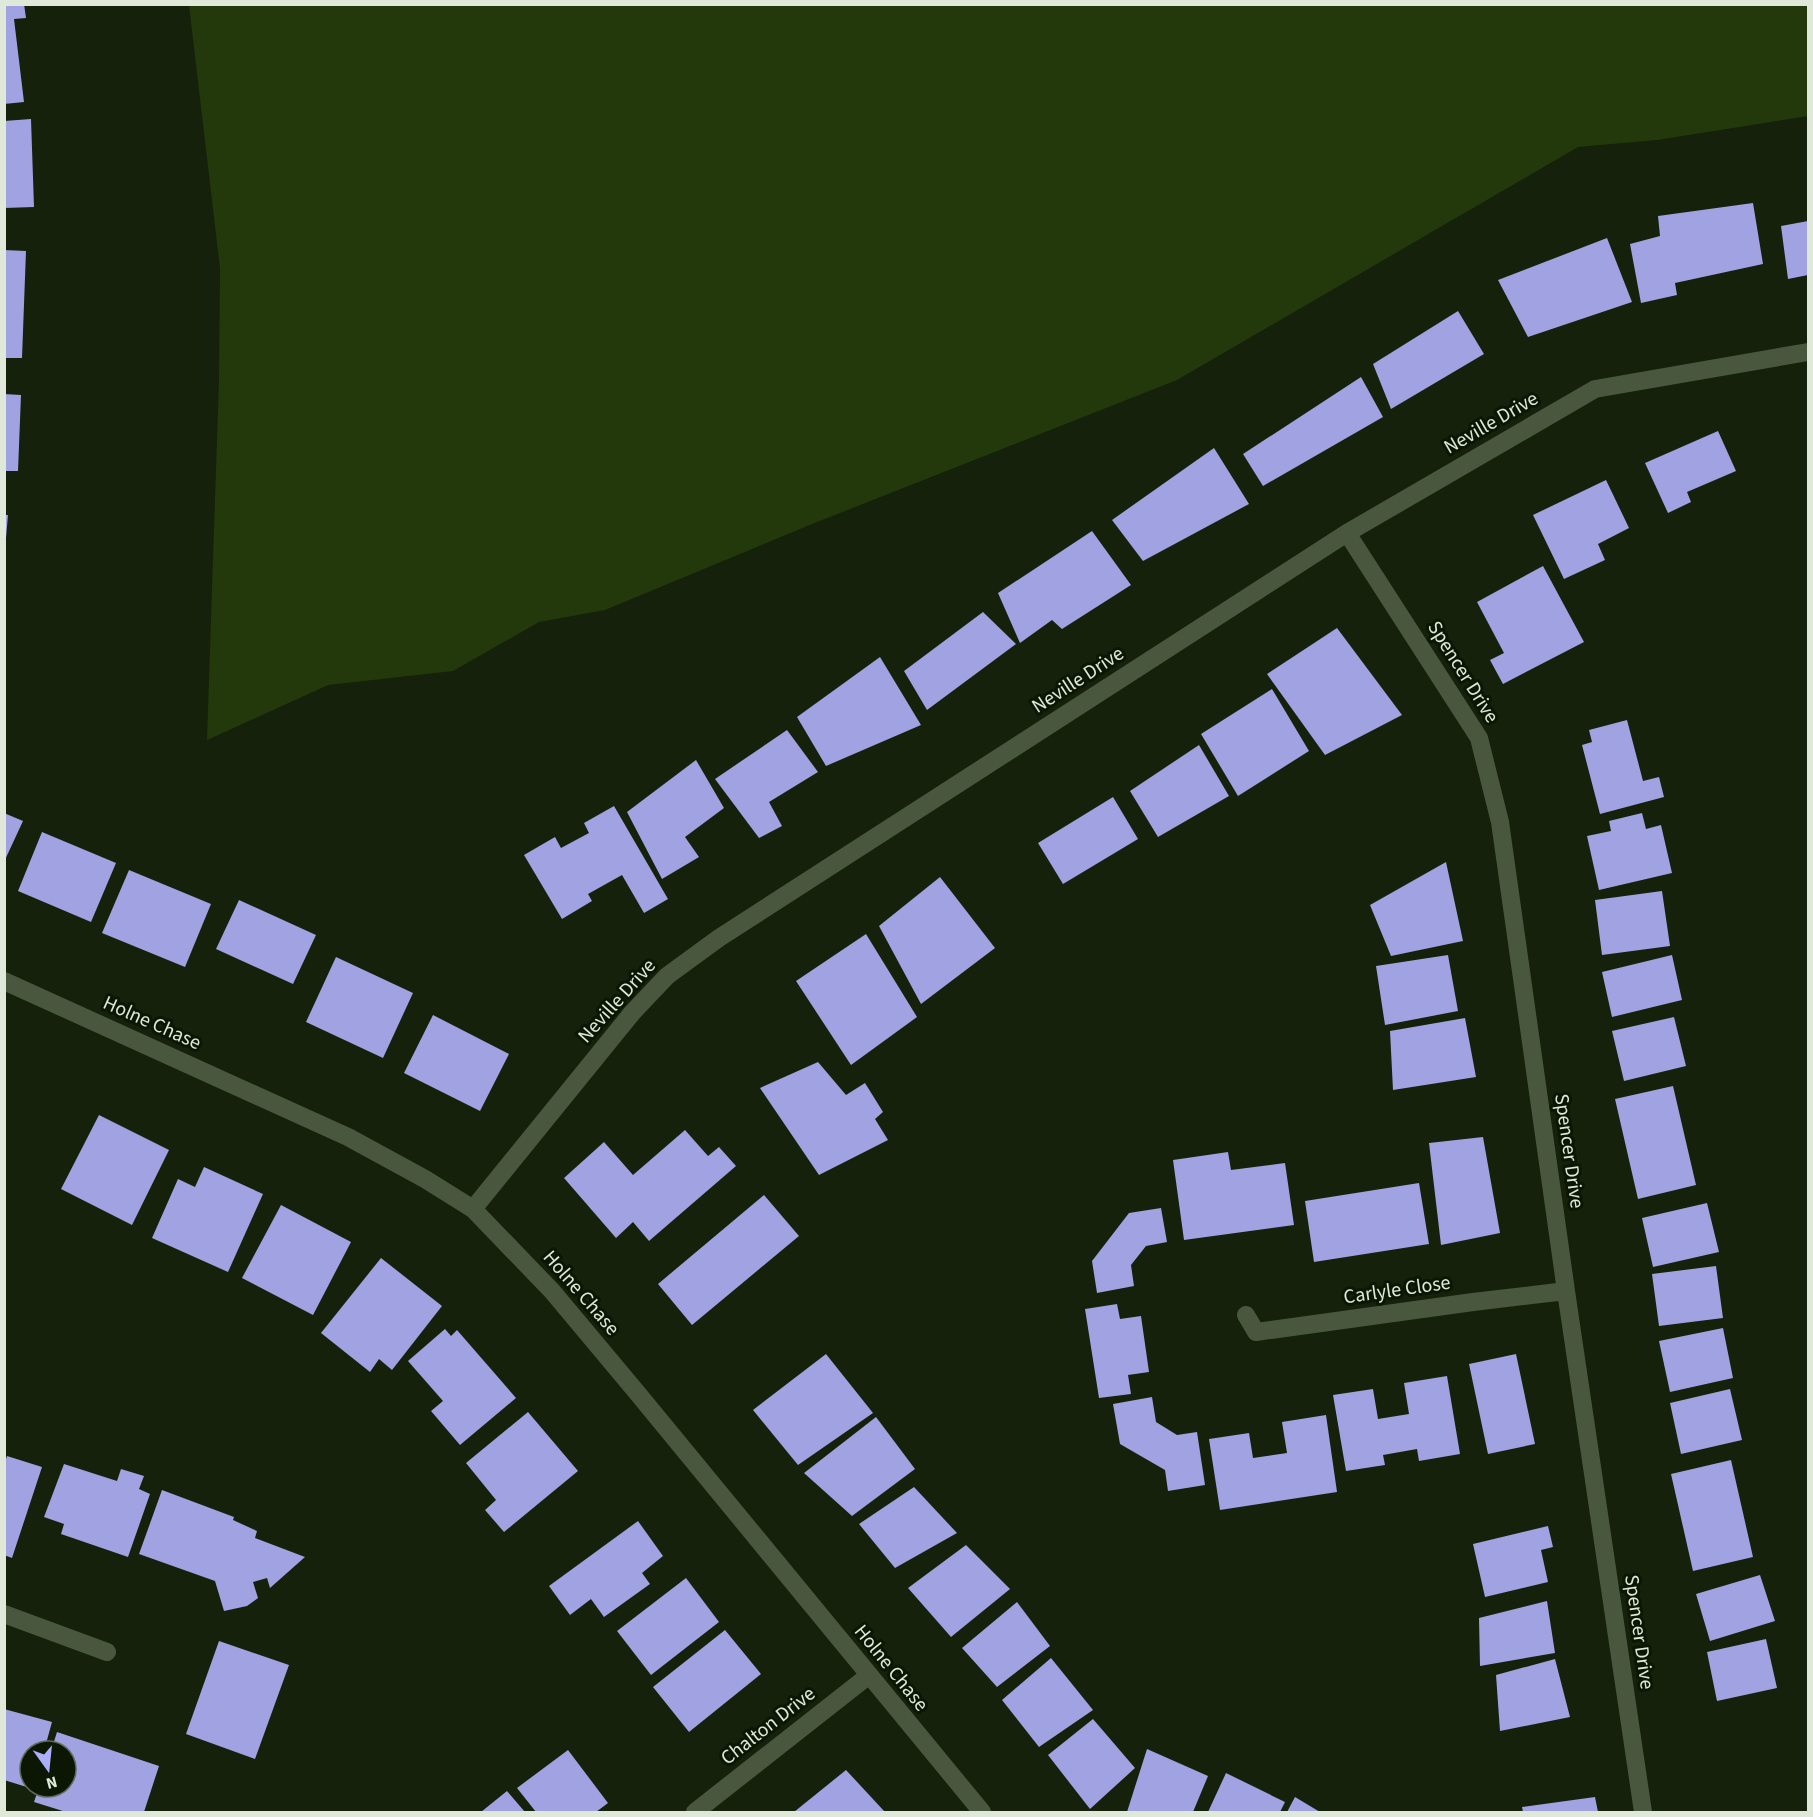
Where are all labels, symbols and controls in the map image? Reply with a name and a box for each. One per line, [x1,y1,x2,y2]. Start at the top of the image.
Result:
street label: Neville Drive [1439,385,1543,461]
street label: Spencer Drive [1421,616,1506,728]
street label: Neville Drive [1026,640,1130,720]
street label: Neville Drive [572,953,662,1049]
street label: Holne Chase [99,989,206,1057]
street label: Spencer Drive [1547,1092,1591,1210]
street label: Holne Chase [536,1244,626,1342]
street label: Carlyle Close [1342,1269,1452,1311]
street label: Spencer Drive [1617,1573,1661,1691]
street label: Holne Chase [847,1619,935,1717]
street label: Chalton Drive [715,1680,821,1772]
north arrow [18,1739,78,1799]
text: N [44,1771,60,1795]

